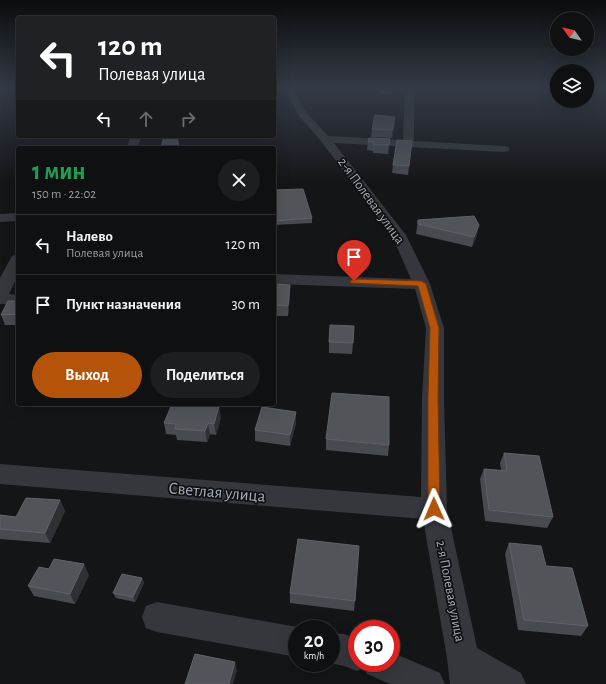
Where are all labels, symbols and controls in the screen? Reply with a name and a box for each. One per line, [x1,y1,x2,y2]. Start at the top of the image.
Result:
north arrow [550,12,594,56]
map controls [550,12,594,108]
icon: left [32,32,84,84]
text: 120 m [98,33,163,61]
button: layers [550,64,594,108]
text: Полевая улица [98,66,205,84]
icon: left [93,108,115,130]
icon: ahead [135,108,157,130]
icon: right [177,108,199,130]
street label: 2-я Полевая улица [335,155,407,247]
button: close [218,159,260,201]
text: 1 мин [32,160,86,184]
text: 150 m · 22:02 [32,188,96,201]
text: Налево [66,229,113,244]
icon: left [32,234,54,256]
text: 120 m [226,237,260,252]
pin [337,240,371,281]
icon: arrive [343,246,365,268]
text: Полевая улица [66,247,144,260]
icon: arrive [32,294,54,316]
text: Пункт назначения [66,297,181,312]
text: 30 m [231,297,260,312]
button: Выход [32,352,142,398]
button: Поделиться [150,352,260,398]
street label: Светлая улица [168,479,266,506]
position arrow [413,488,455,530]
street label: 2-я Полевая улица [433,539,467,643]
speed limit sign: 30 [348,620,400,672]
text: 20 [304,631,324,651]
text: km/h [304,651,324,661]

